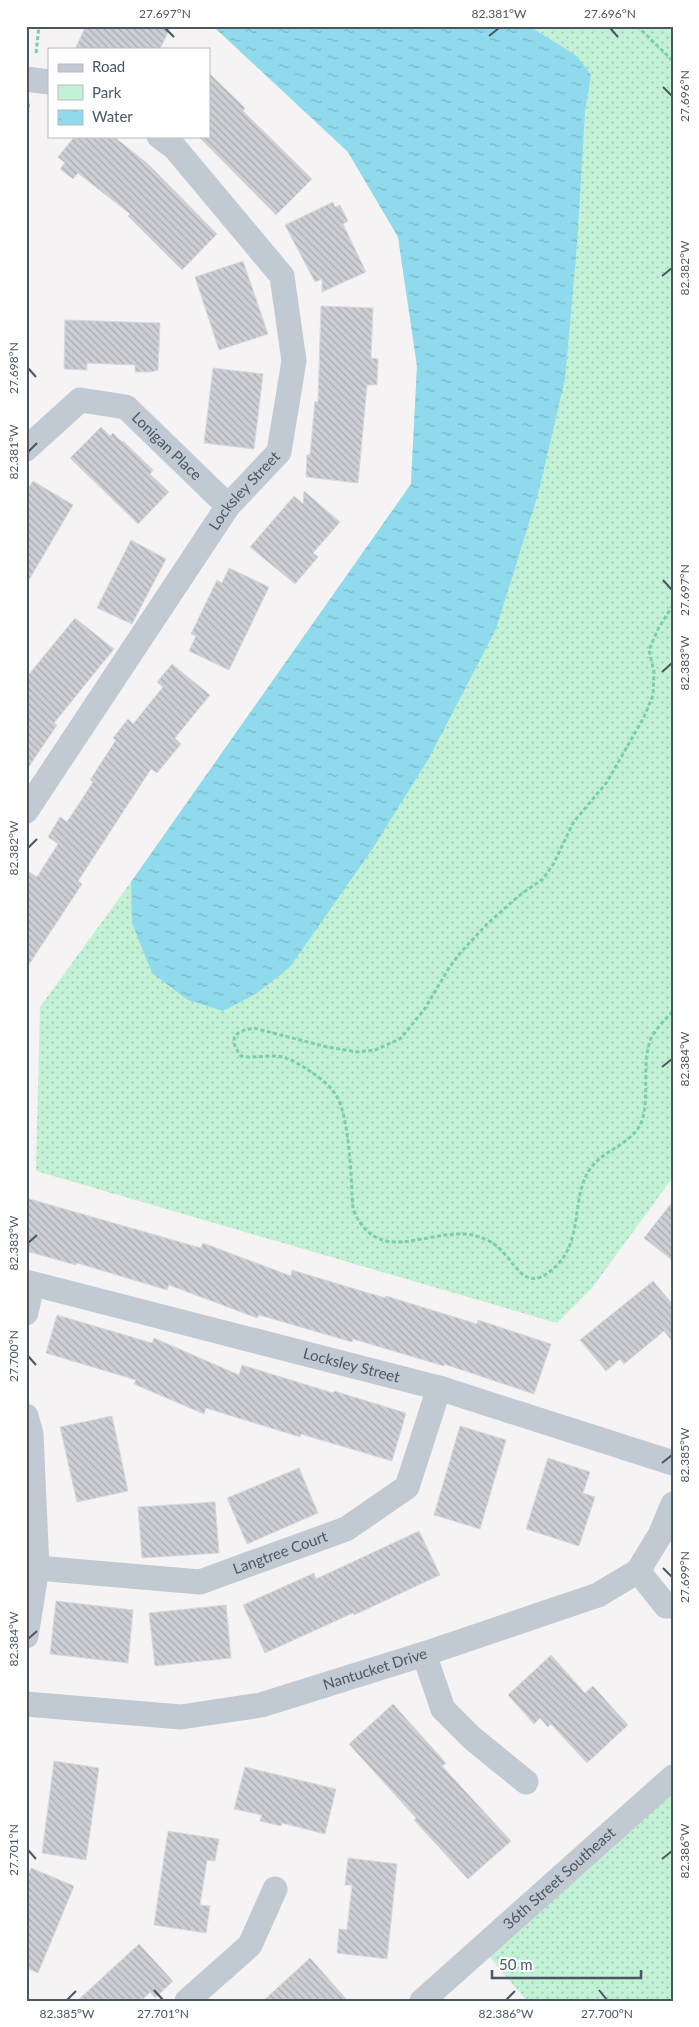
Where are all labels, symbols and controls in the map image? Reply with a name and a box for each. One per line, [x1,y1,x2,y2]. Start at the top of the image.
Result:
text: 27.697°N [139,6,191,21]
text: 82.381°W [471,6,527,21]
text: 27.696°N [584,6,636,21]
legend [48,48,210,138]
text: Road [92,57,125,75]
text: 27.696°N [677,70,692,122]
text: Park [92,83,122,101]
text: Water [92,107,133,125]
text: 82.382°W [677,240,692,296]
text: 27.698°N [6,342,21,394]
street label: Lonigan Place [129,408,206,484]
text: 82.381°W [6,424,21,480]
street label: Locksley Street [205,447,283,533]
text: 27.697°N [677,564,692,616]
text: 82.383°W [677,635,692,691]
text: 82.382°W [6,820,21,876]
text: 82.384°W [677,1031,692,1087]
text: 82.383°W [6,1215,21,1271]
text: 27.700°N [6,1330,21,1382]
street label: Locksley Street [302,1344,402,1386]
text: 82.385°W [677,1427,692,1483]
street label: Langtree Court [230,1526,330,1577]
text: 27.699°N [677,1551,692,1603]
text: 82.384°W [6,1611,21,1667]
street label: Nantucket Drive [321,1644,429,1693]
street label: 36th Street Southeast [499,1823,619,1933]
text: 82.386°W [677,1823,692,1879]
text: 27.701°N [6,1824,21,1876]
scale bar [492,1947,640,1979]
text: 50 m [499,1955,533,1973]
text: 82.385°W [39,2006,95,2021]
text: 27.701°N [137,2006,189,2021]
text: 82.386°W [478,2006,534,2021]
text: 27.700°N [581,2006,633,2021]

